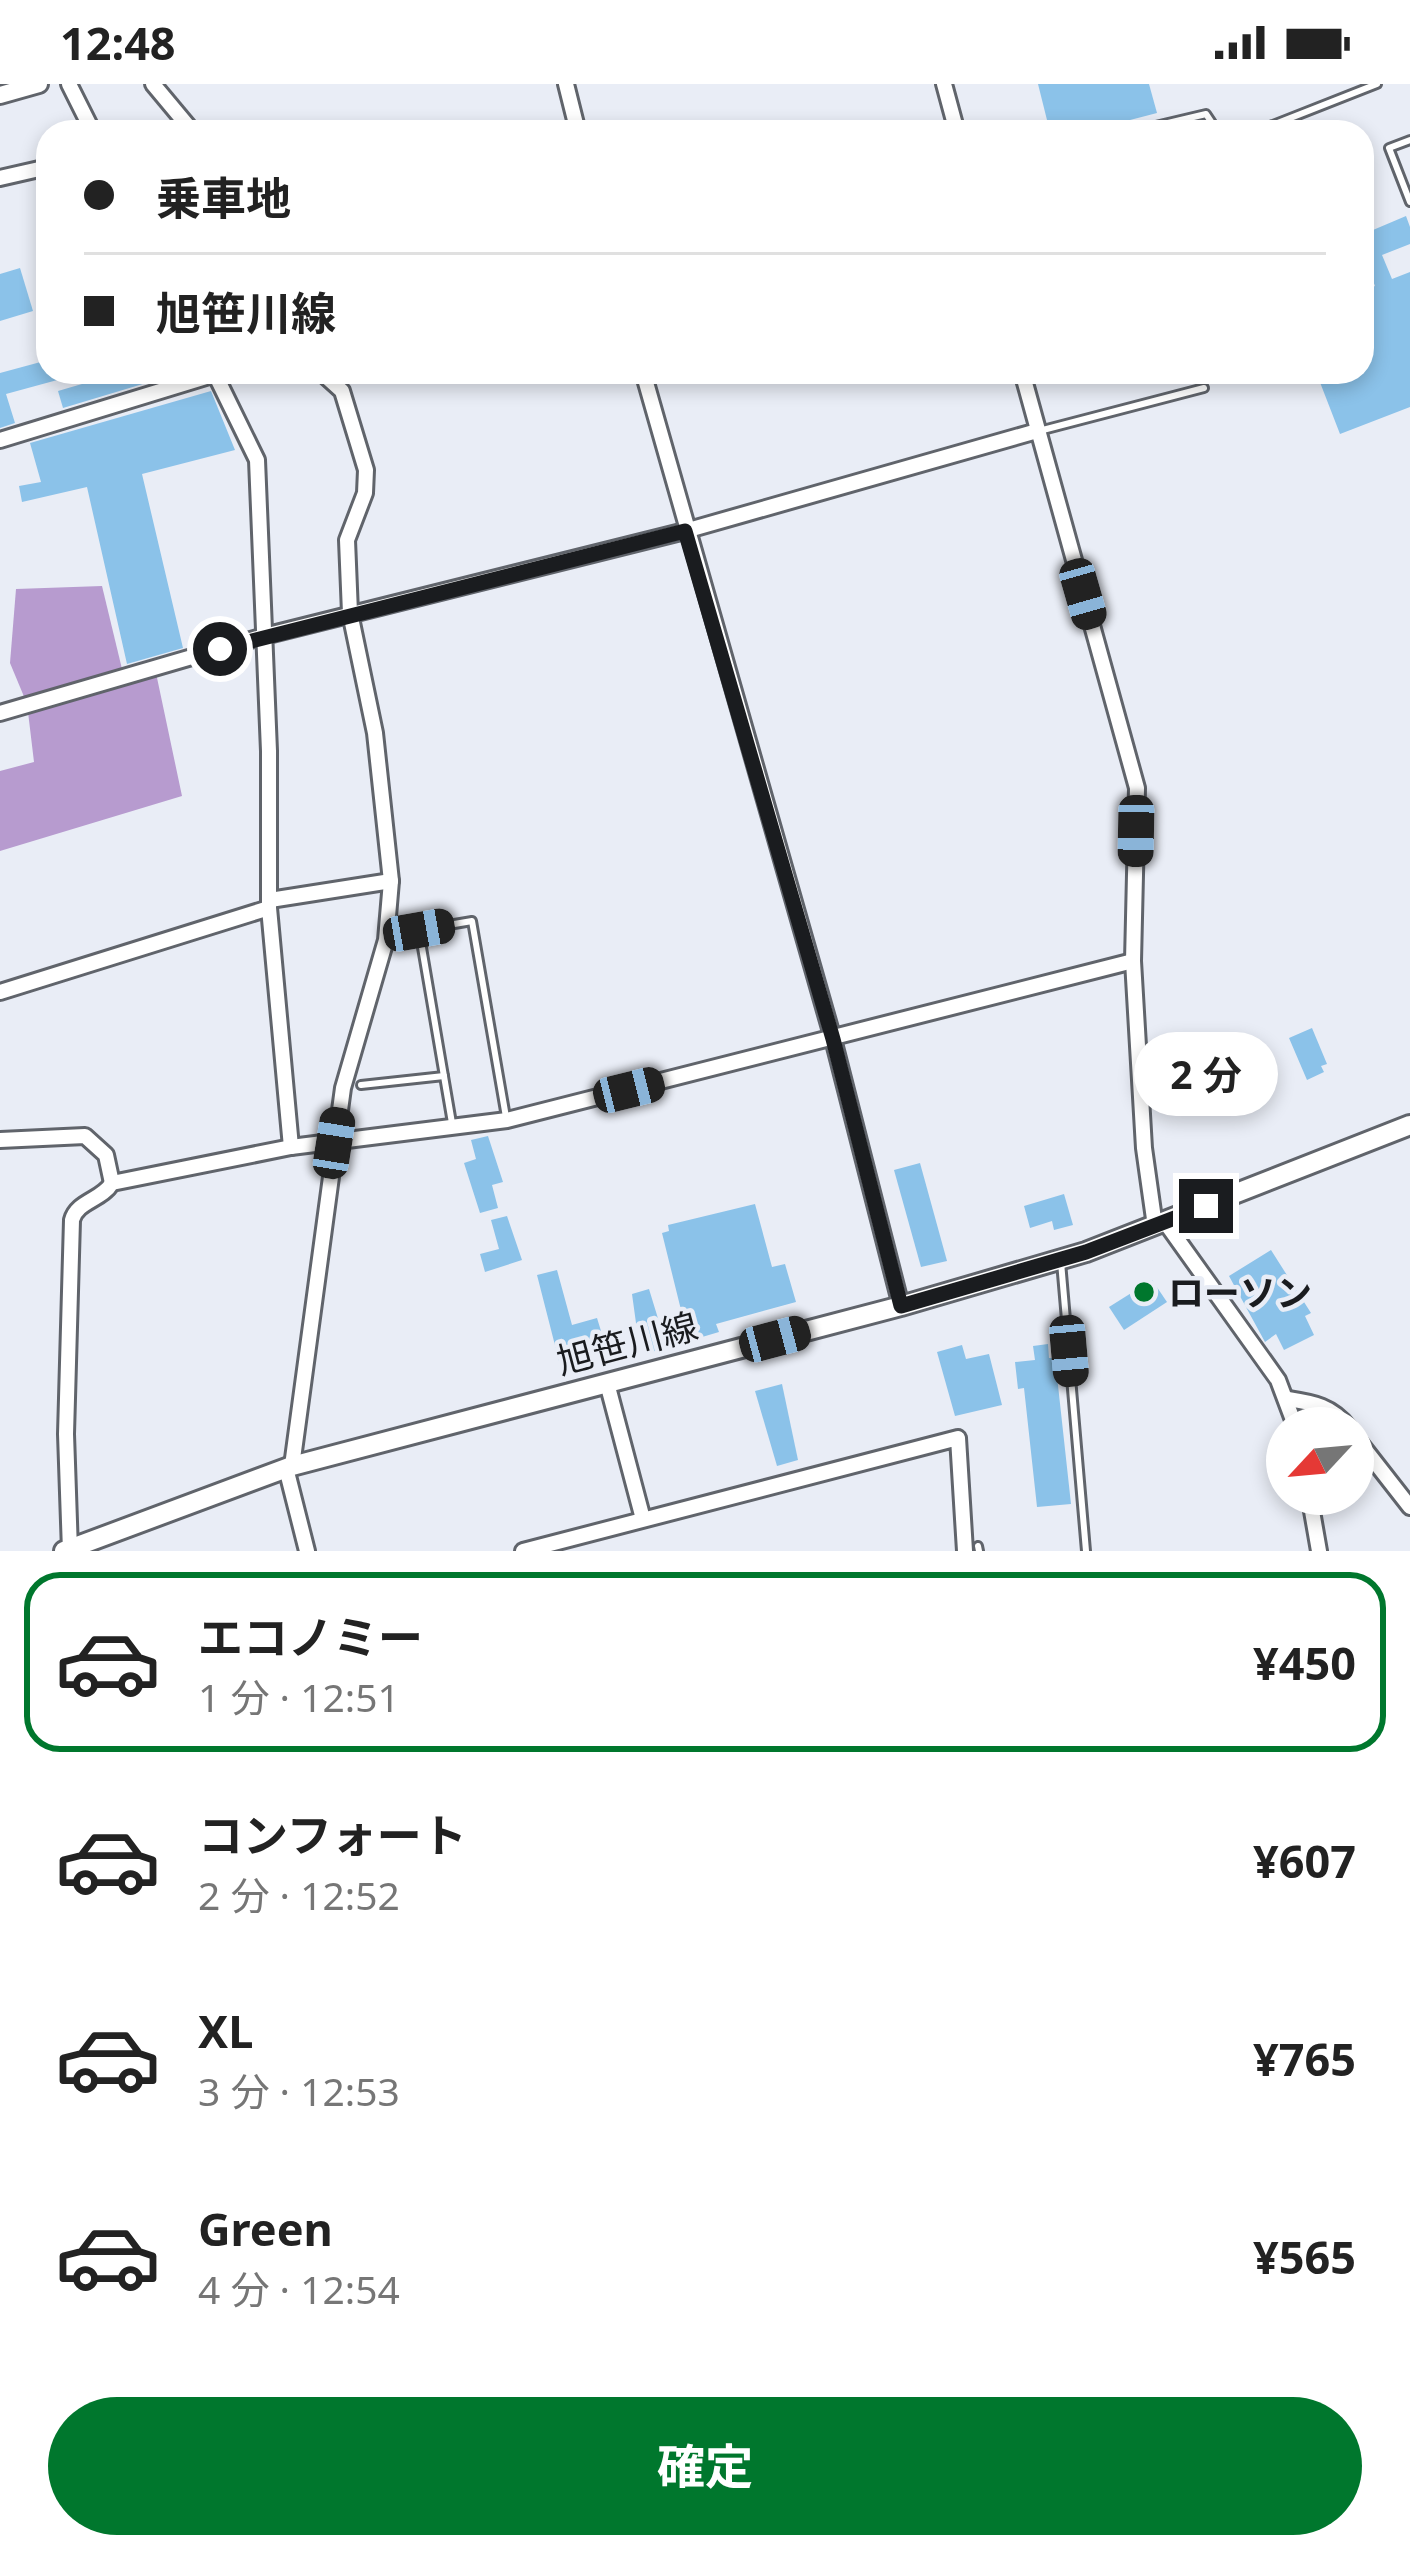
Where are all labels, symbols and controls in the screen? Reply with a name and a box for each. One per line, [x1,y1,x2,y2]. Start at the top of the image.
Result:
text: 12:48 [60,12,176,73]
text: 乗車地 [156,167,291,228]
text: 旭笹川線 [156,282,336,343]
car [1056,554,1110,634]
route start [193,622,247,676]
car [1117,795,1155,867]
car [380,906,458,954]
callout: 2 分 [1134,1032,1278,1116]
text: 2 分 [1170,1047,1242,1100]
car [590,1064,668,1116]
car [311,1105,357,1181]
route end [1179,1179,1233,1233]
place label: ローソン [1168,1268,1312,1317]
marker: ローソン [1131,1279,1157,1305]
street label: 旭笹川線 [551,1301,703,1385]
car [736,1312,814,1366]
car [1048,1314,1090,1388]
north arrow [1266,1407,1374,1515]
map controls [1266,1407,1374,1515]
text: エコノミー [198,1606,423,1667]
icon: car [54,1608,162,1716]
text: ¥450 [1253,1632,1356,1693]
text: 1 分 · 12:51 [198,1670,400,1723]
text: コンフォート [198,1804,467,1865]
icon: car [54,1806,162,1914]
text: ¥607 [1253,1830,1356,1891]
text: 2 分 · 12:52 [198,1868,400,1921]
text: XL [198,2000,253,2061]
icon: car [54,2004,162,2112]
text: ¥765 [1253,2028,1356,2089]
text: 3 分 · 12:53 [198,2064,400,2117]
text: Green [198,2198,333,2259]
icon: car [54,2202,162,2310]
text: ¥565 [1253,2226,1356,2287]
text: 4 分 · 12:54 [198,2262,400,2315]
button: 確定 [48,2397,1362,2535]

